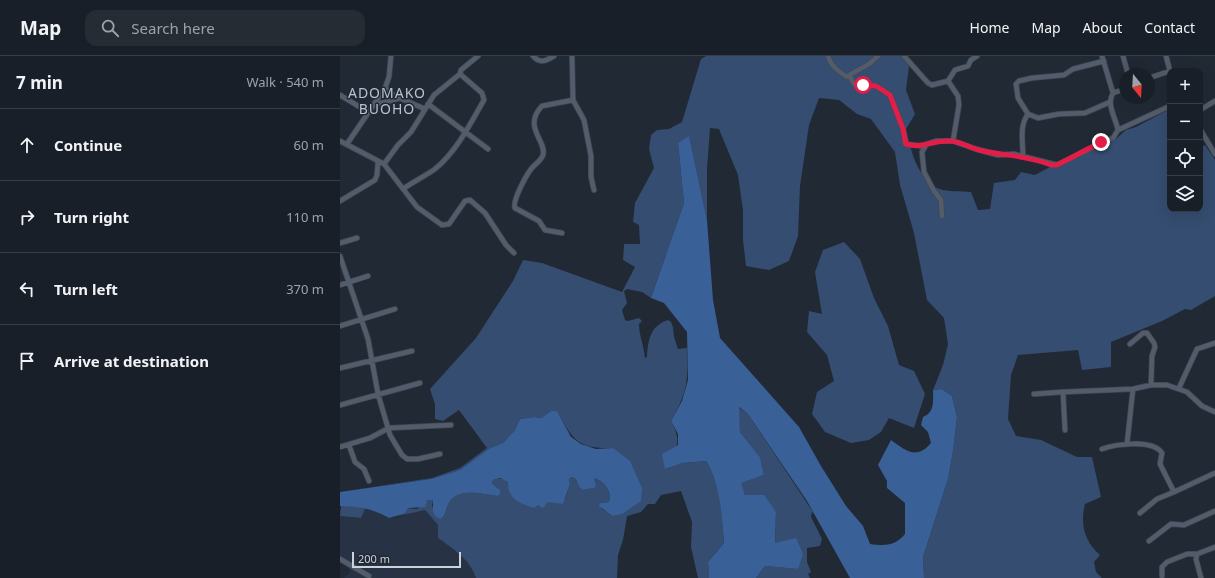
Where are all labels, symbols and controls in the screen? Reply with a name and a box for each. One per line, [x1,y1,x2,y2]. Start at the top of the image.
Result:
search box [85,10,365,46]
text: Map [20,15,61,41]
icon: search [99,17,121,39]
text: Search here [131,18,215,38]
text: Home [970,18,1009,37]
text: Map [1031,18,1061,37]
text: About [1083,18,1122,37]
text: Contact [1144,18,1195,37]
north arrow [1119,68,1155,104]
map controls [1167,68,1203,212]
button: + [1167,68,1203,104]
text: 7 min [16,71,63,94]
text: Walk · 540 m [246,73,324,91]
route start [854,76,872,94]
district label: ADOMAKO BUOHO [348,83,426,118]
button: − [1167,104,1203,140]
route end [1092,133,1110,151]
icon: ahead [16,134,38,156]
text: Continue [54,135,122,155]
text: 60 m [294,136,324,154]
button: locate [1167,140,1203,176]
button: layers [1167,176,1203,212]
icon: right [16,206,38,228]
text: Turn right [54,207,129,227]
text: 110 m [286,208,324,226]
icon: left [16,278,38,300]
text: Turn left [54,279,118,299]
text: 370 m [286,280,324,298]
icon: arrive [16,350,38,372]
text: Arrive at destination [54,351,209,371]
scale bar [352,550,461,569]
text: 200 m [358,551,390,566]

